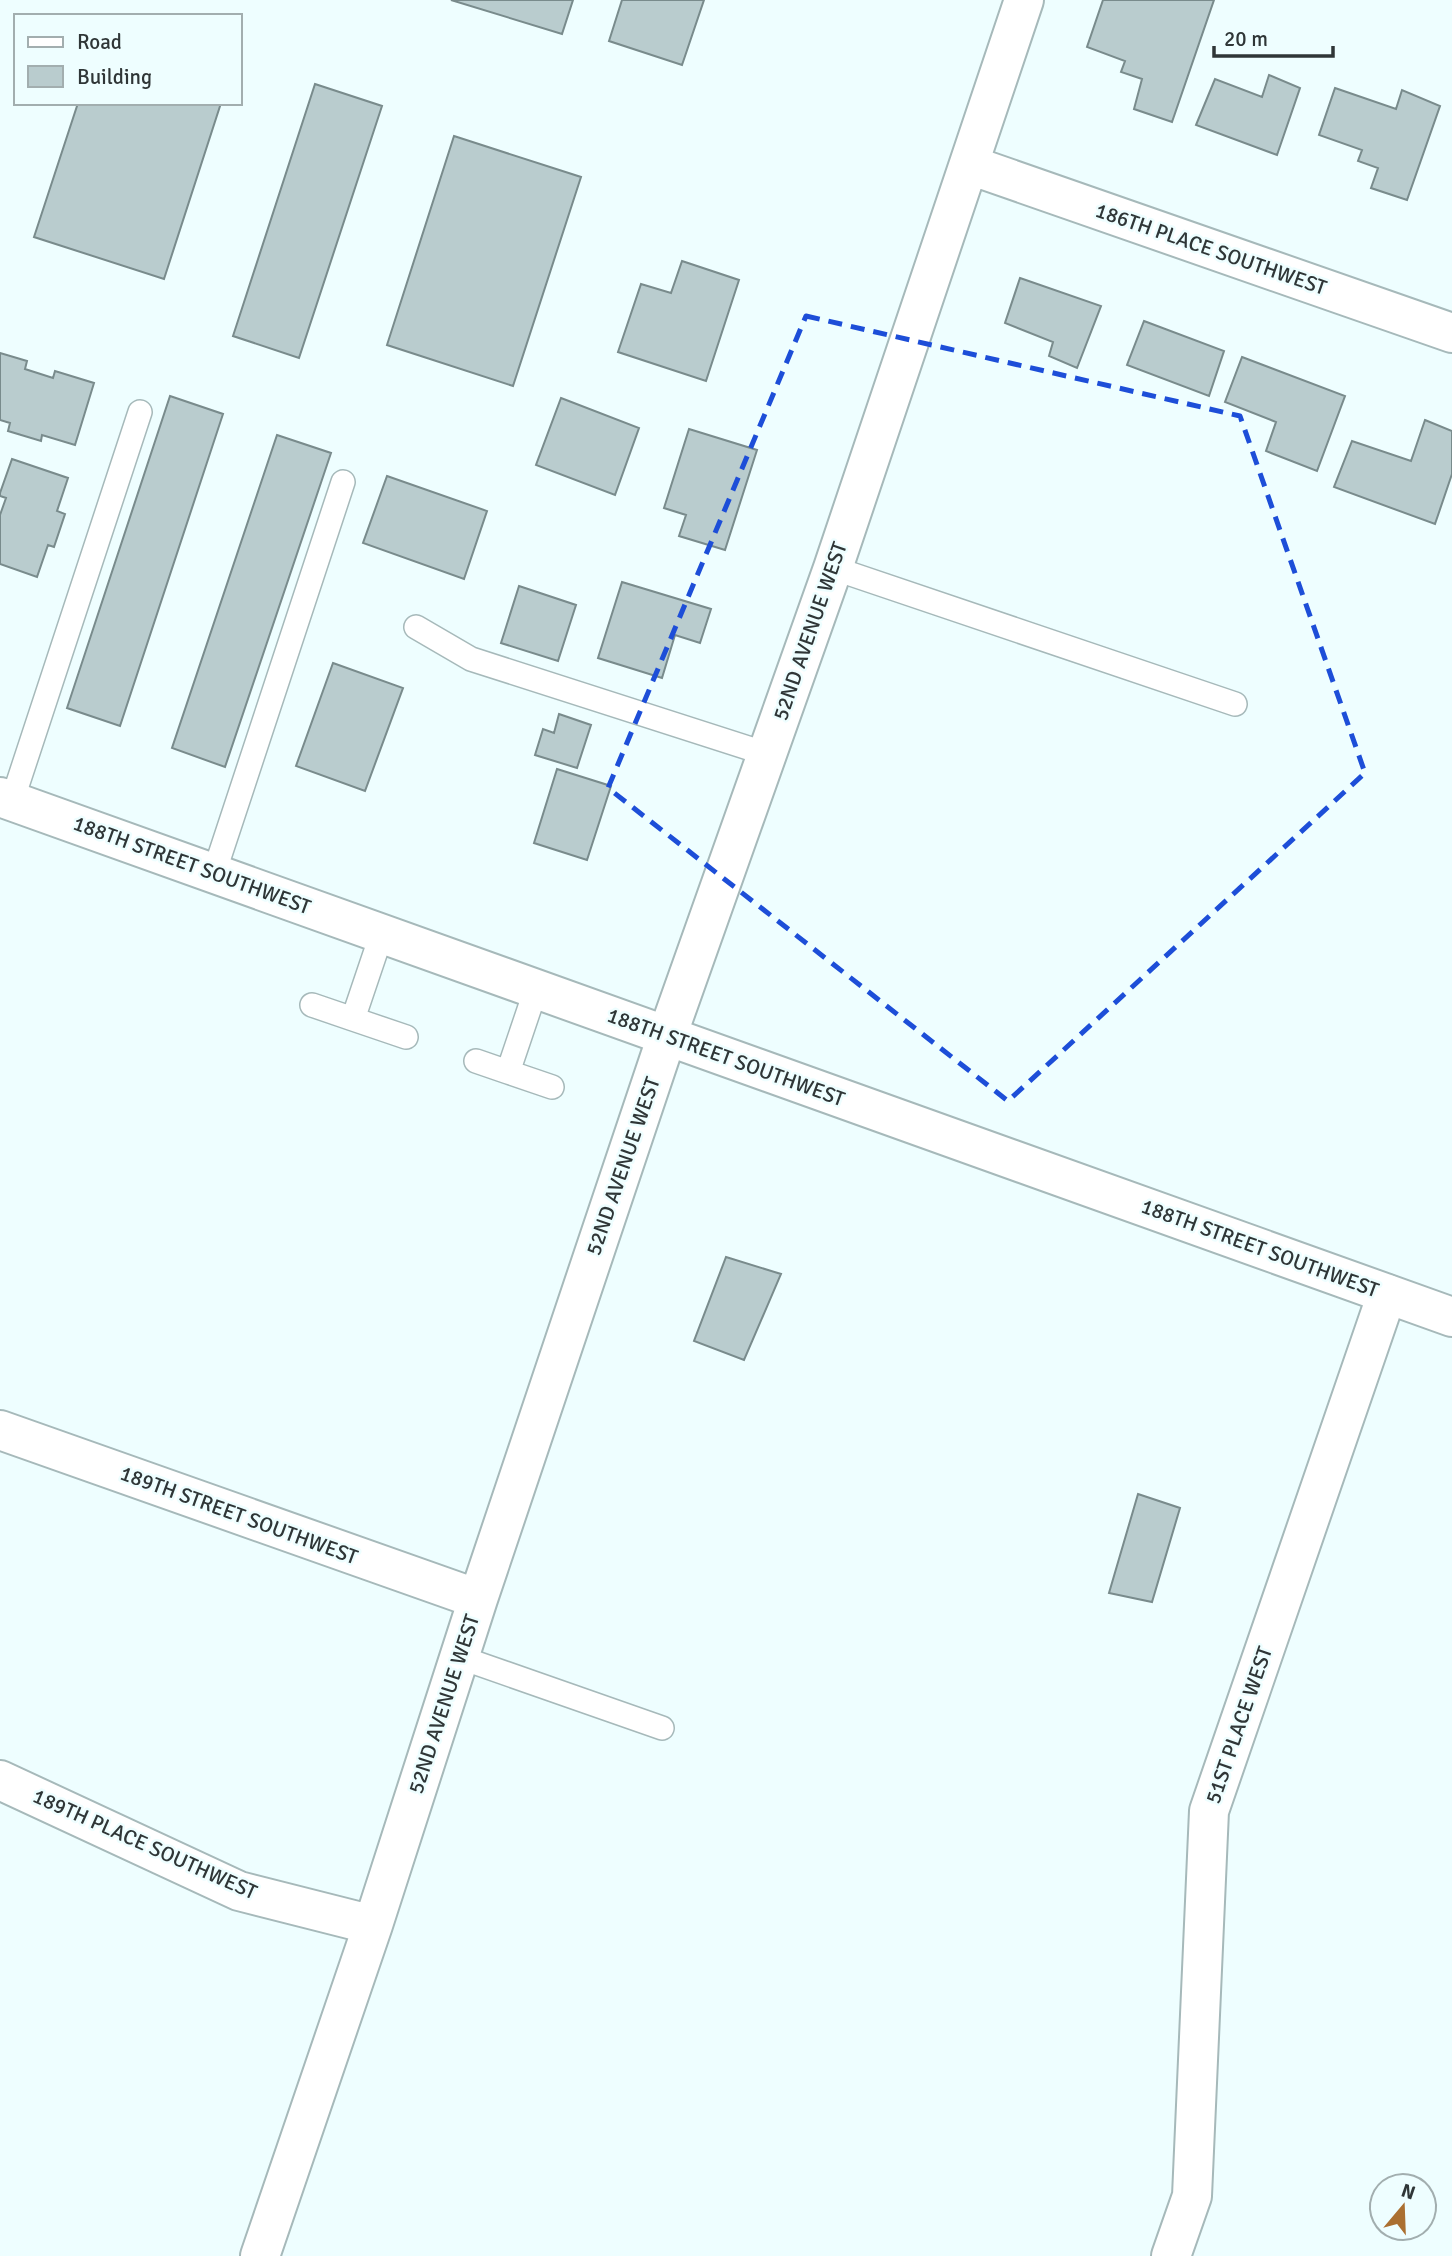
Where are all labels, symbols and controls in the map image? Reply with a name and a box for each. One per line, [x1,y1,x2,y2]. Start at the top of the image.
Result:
legend [14,14,242,105]
scale bar [1214,14,1333,58]
text: 20 m [1224,26,1268,52]
text: Road [77,29,122,55]
text: Building [77,64,152,90]
street label: 186TH PLACE SOUTHWEST [1092,197,1331,301]
street label: 52ND AVENUE WEST [767,538,853,724]
street label: 188TH STREET SOUTHWEST [70,810,315,920]
street label: 188TH STREET SOUTHWEST [604,1002,849,1112]
street label: 52ND AVENUE WEST [580,1073,666,1259]
street label: 188TH STREET SOUTHWEST [1138,1193,1383,1303]
street label: 189TH STREET SOUTHWEST [117,1460,362,1570]
street label: 52ND AVENUE WEST [403,1610,485,1797]
street label: 51ST PLACE WEST [1200,1642,1278,1807]
street label: 189TH PLACE SOUTHWEST [29,1783,262,1906]
north arrow [1368,2172,1438,2242]
text: N [1398,2178,1418,2205]

